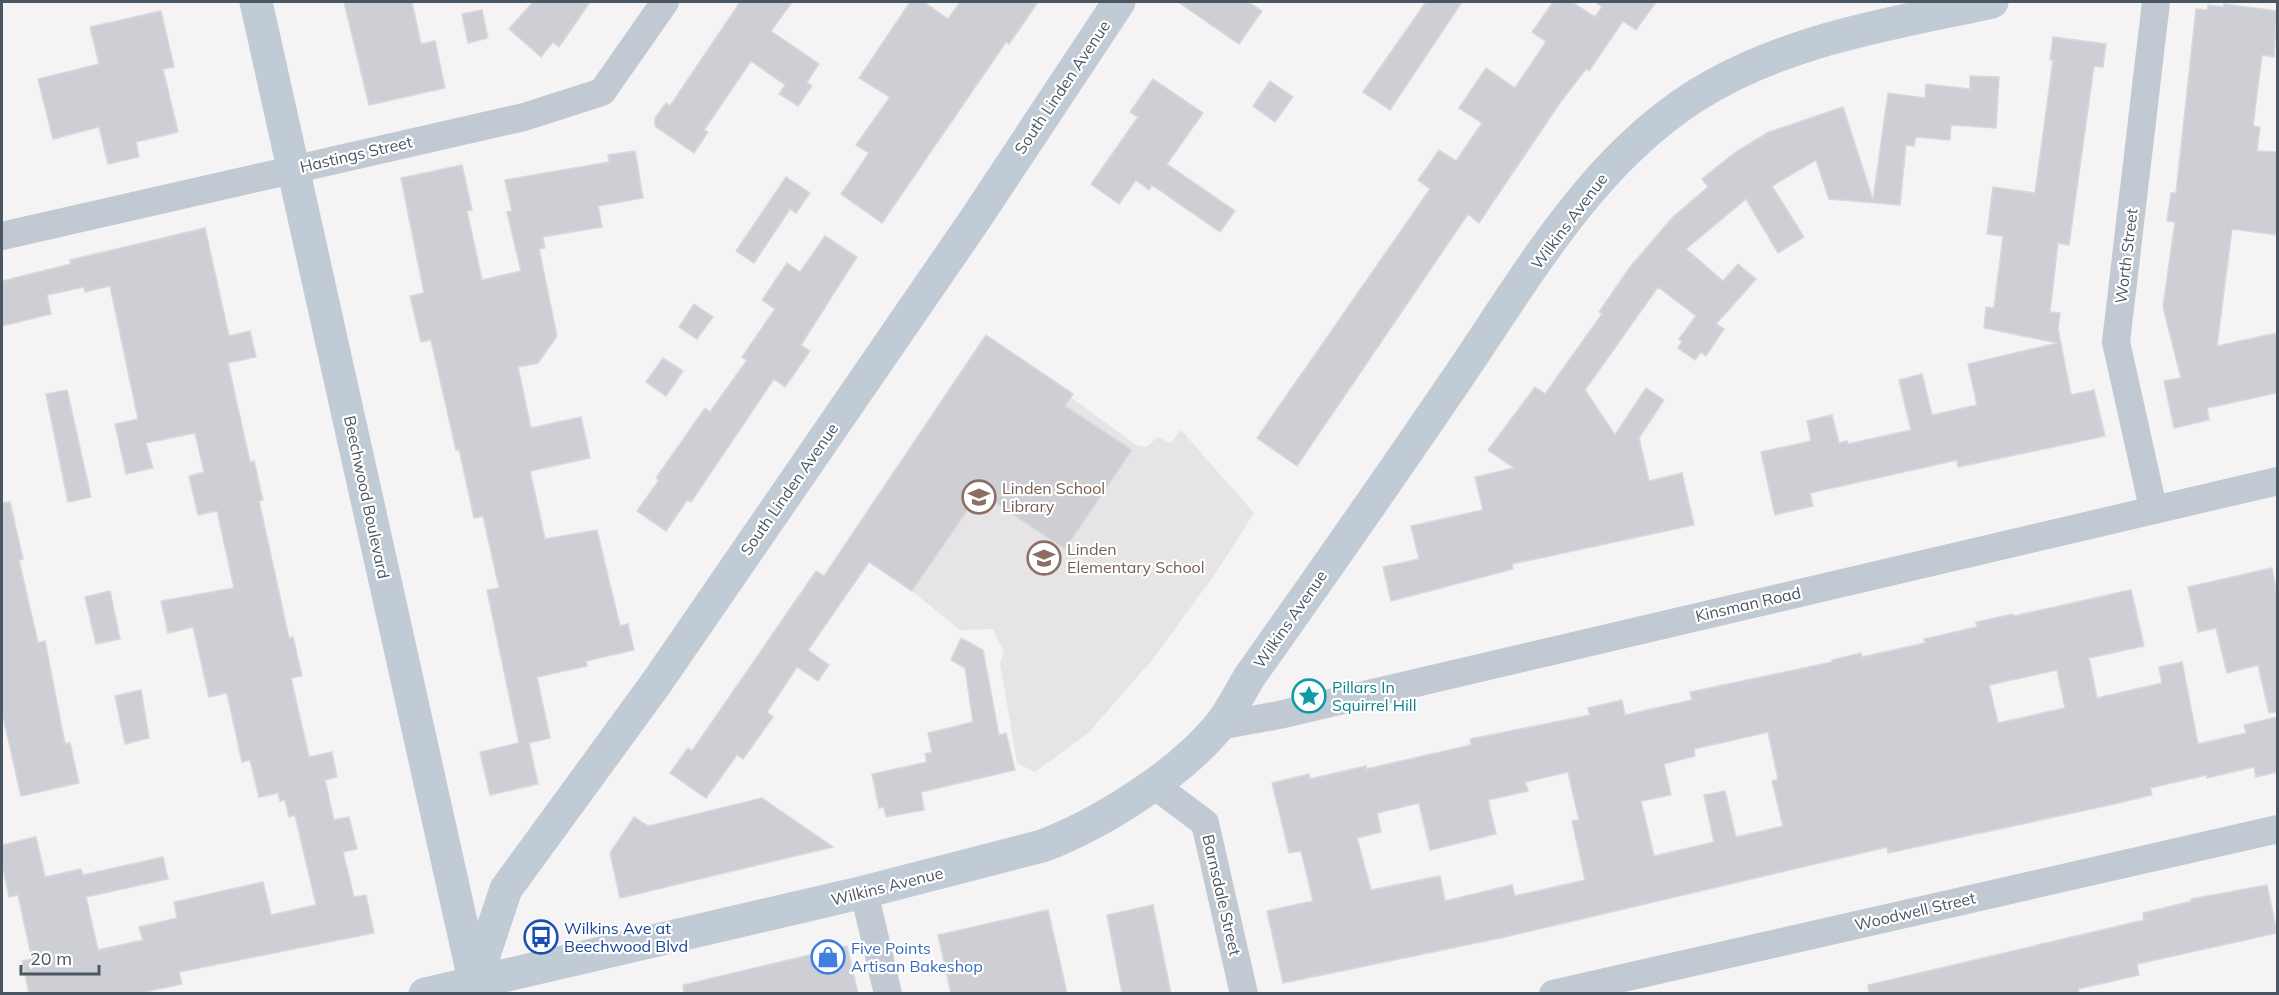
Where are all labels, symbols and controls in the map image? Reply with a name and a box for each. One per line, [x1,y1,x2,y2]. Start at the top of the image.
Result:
street label: South Linden Avenue [1010,16,1114,158]
street label: Hastings Street [298,131,414,177]
street label: Wilkins Avenue [1527,169,1611,273]
street label: Worth Street [2110,207,2142,305]
street label: Beechwood Boulevard [340,414,394,580]
street label: South Linden Avenue [736,419,842,559]
place label: Linden School Library [1002,478,1105,516]
school or university icon: Linden School Library [961,479,997,515]
place label: Linden Elementary School [1067,539,1205,577]
school or university icon: Linden Elementary School [1026,540,1062,576]
street label: Wilkins Avenue [1249,566,1331,672]
street label: Kinsman Road [1693,582,1803,626]
place label: Pillars In Squirrel Hill [1332,677,1417,715]
place icon: Pillars In Squirrel Hill [1291,678,1327,714]
street label: Barnsdale Street [1198,832,1246,958]
street label: Wilkins Avenue [829,862,945,910]
street label: Woodwell Street [1853,887,1978,935]
place label: Wilkins Ave at Beechwood Blvd [564,918,688,956]
bus stop icon: Wilkins Ave at Beechwood Blvd [523,919,559,955]
scale bar [21,938,99,976]
place label: Five Points Artisan Bakeshop [851,938,983,976]
shop icon: Five Points Artisan Bakeshop [810,939,846,975]
text: 20 m [30,947,72,970]

